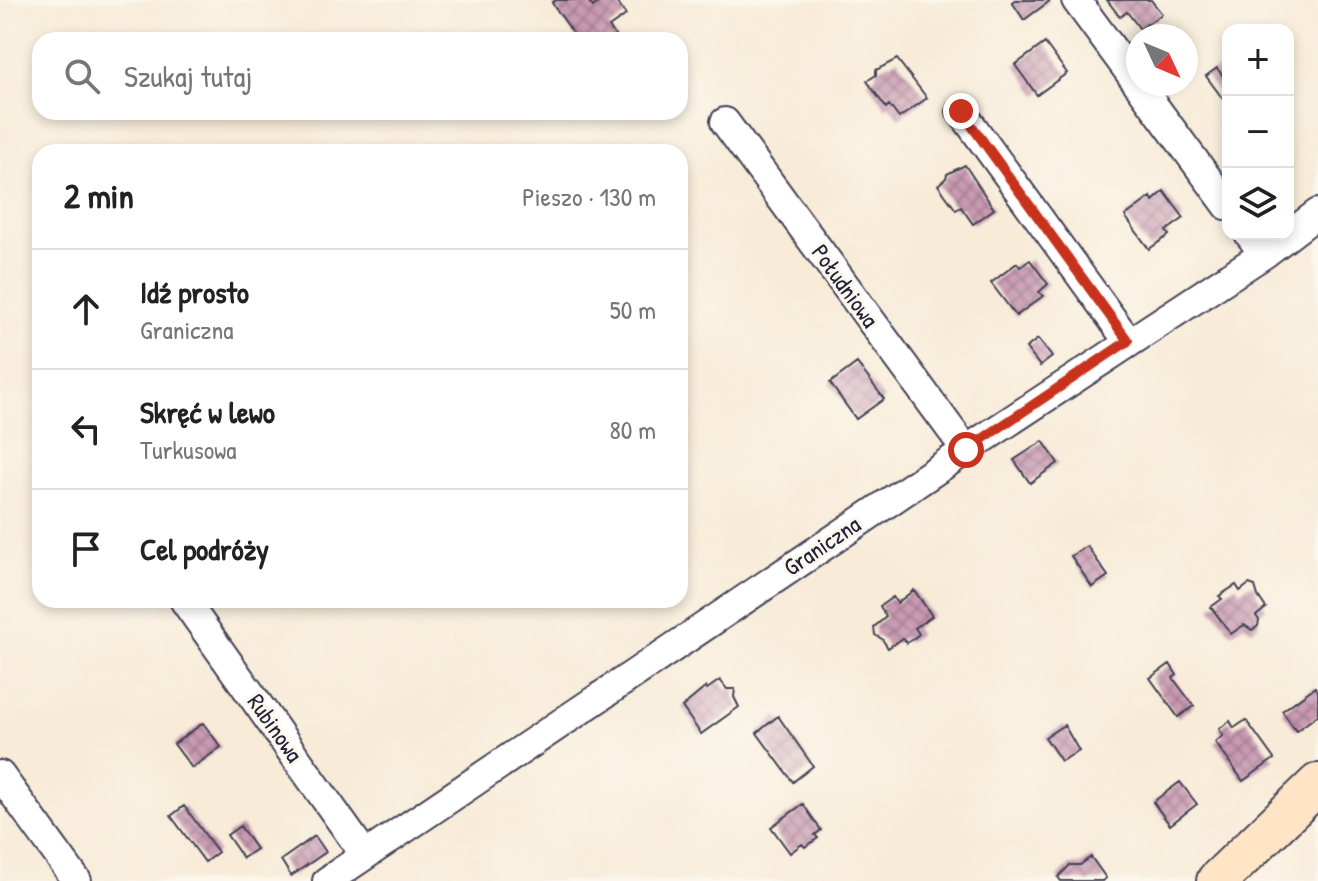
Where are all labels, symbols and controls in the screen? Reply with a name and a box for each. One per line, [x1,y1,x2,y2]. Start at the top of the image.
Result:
north arrow [1126,24,1198,96]
map controls [1222,24,1294,240]
button: + [1222,24,1294,96]
search box [32,32,688,120]
icon: search [60,54,104,98]
text: Szukaj tutaj [124,56,252,96]
route end [943,93,979,129]
button: − [1222,96,1294,168]
button: layers [1222,168,1294,240]
text: 2 min [64,173,134,219]
text: Pieszo · 130 m [522,179,656,214]
street label: Południowa [805,237,887,334]
text: Idź prosto [140,272,249,312]
icon: ahead [64,287,108,331]
text: 50 m [610,292,656,327]
text: Graniczna [140,312,233,347]
text: Skręć w lewo [140,392,275,432]
icon: left [64,407,108,451]
text: 80 m [609,412,656,447]
text: Turkusowa [140,432,237,467]
route start [948,432,984,468]
street label: Graniczna [777,508,866,583]
icon: arrive [64,527,108,571]
text: Cel podróży [140,529,269,569]
street label: Rubinowa [241,687,311,768]

